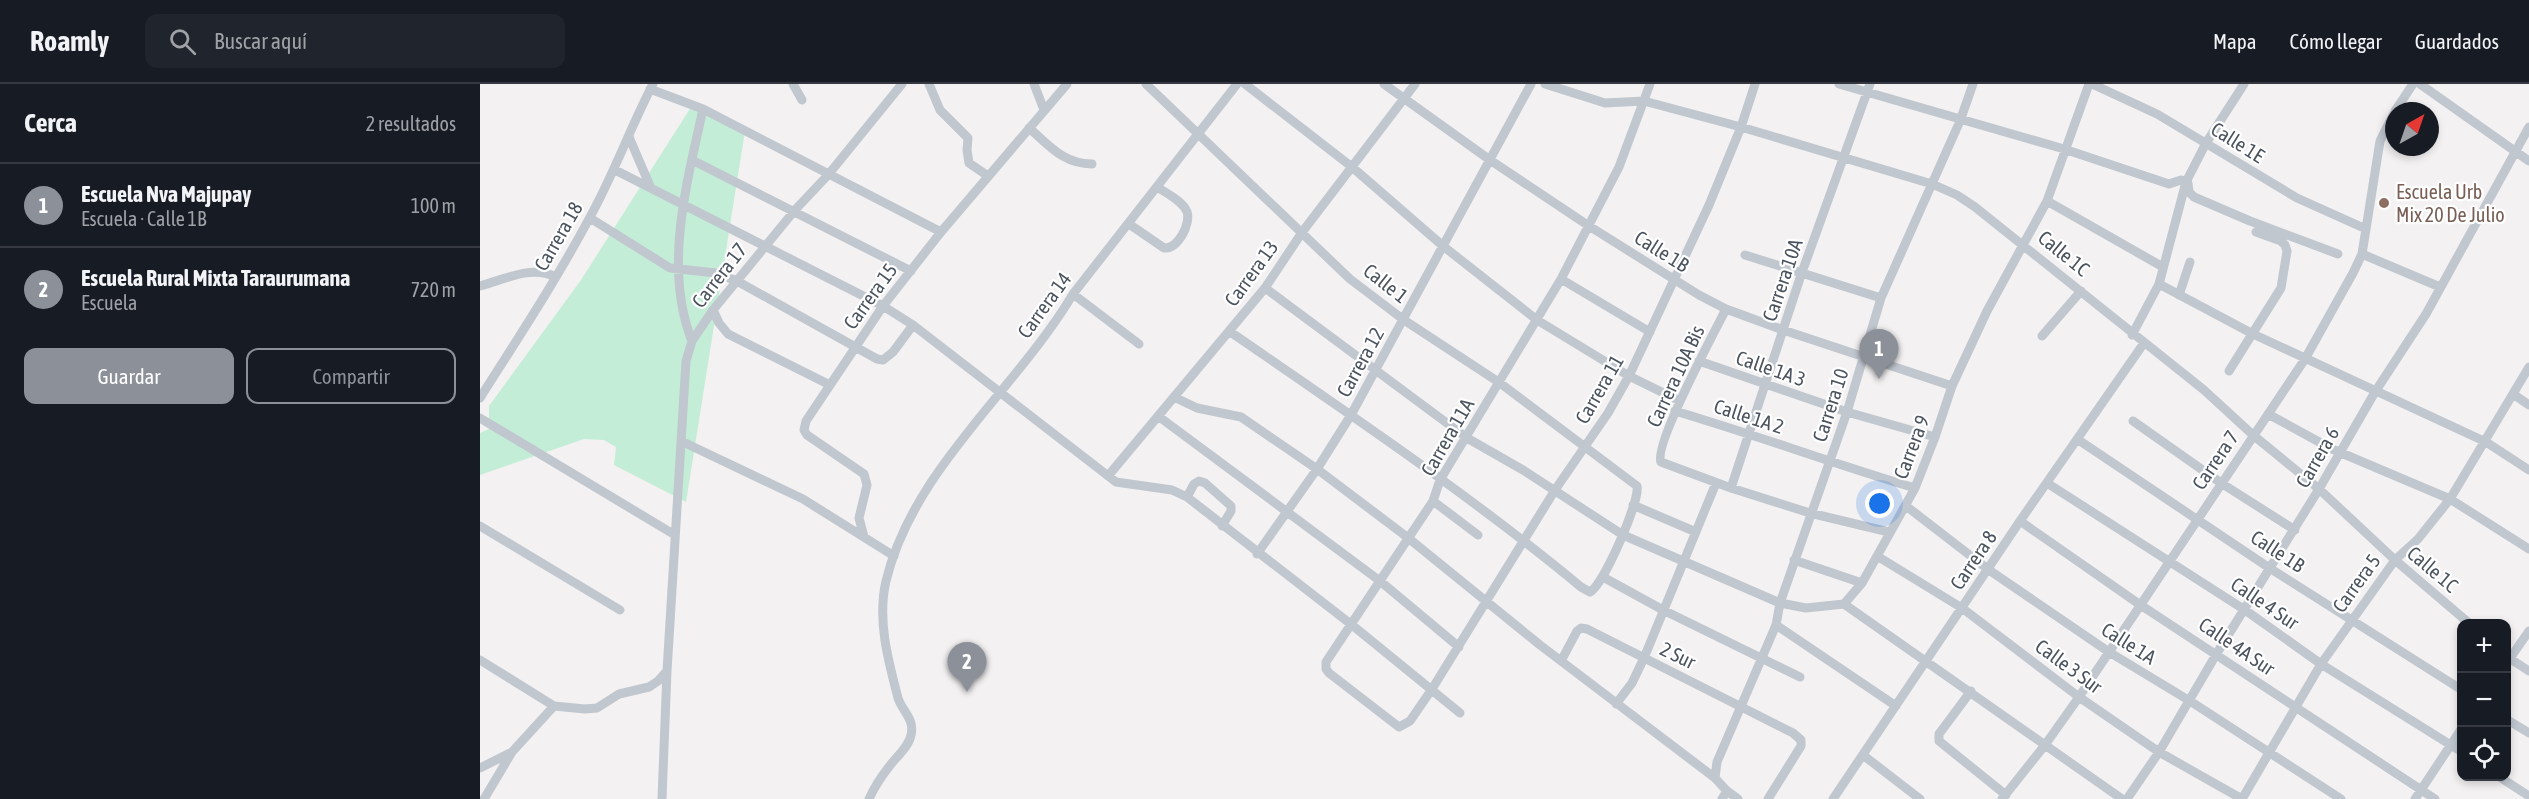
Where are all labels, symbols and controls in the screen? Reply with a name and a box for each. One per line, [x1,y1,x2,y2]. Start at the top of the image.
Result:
search box [145,14,565,68]
text: Roamly [30,25,109,57]
icon: search [166,25,199,58]
text: Buscar aquí [214,28,307,54]
text: Mapa [2213,29,2257,53]
text: Cómo llegar [2290,29,2382,53]
text: Guardados [2415,29,2499,53]
north arrow [2385,102,2439,156]
text: Cerca [24,108,77,138]
text: 2 resultados [366,112,456,135]
street label: Calle 1E [2207,117,2269,167]
place label: Escuela Urb Mix 20 De Julio [2396,180,2505,226]
text: Escuela Nva Majupay [81,181,251,207]
text: 1 [39,194,48,217]
text: 100 m [411,194,456,217]
marker: Escuela Urb Mix 20 De Julio [2377,196,2391,210]
street label: Carrera 18 [529,198,587,274]
text: Escuela · Calle 1B [81,207,206,230]
street label: Calle 1B [1631,226,1694,277]
street label: Calle 1C [2034,226,2094,280]
street label: Carrera 13 [1219,236,1283,310]
street label: Carrera 10A [1757,236,1807,324]
street label: Carrera 17 [687,238,751,312]
street label: Carrera 15 [838,259,902,333]
street label: Calle 1 [1359,259,1413,307]
text: Escuela Rural Mixta Taraurumana [81,265,350,291]
street label: Carrera 14 [1012,268,1076,342]
text: 2 [39,278,48,301]
text: 720 m [411,278,456,301]
text: Escuela [81,291,137,314]
street label: Carrera 10A Bis [1642,322,1708,430]
street label: Carrera 12 [1332,323,1388,401]
pin: 1 [1860,330,1898,379]
street label: Calle 1A 3 [1733,345,1809,391]
button: Guardar [24,348,234,404]
button: Compartir [246,348,456,404]
street label: Carrera 11 [1570,351,1628,427]
street label: Carrera 10 [1807,366,1853,444]
street label: Carrera 11A [1416,394,1478,480]
street label: Calle 1A 2 [1711,394,1787,438]
street label: Carrera 9 [1888,412,1934,482]
street label: Carrera 6 [2291,423,2343,491]
street label: Carrera 7 [2187,426,2243,494]
your location [1865,489,1894,518]
street label: Calle 1B [2247,525,2310,577]
street label: Carrera 8 [1945,526,2001,594]
street label: Calle 1C [2403,541,2463,597]
street label: Carrera 5 [2327,549,2385,617]
street label: Calle 4 Sur [2227,572,2304,635]
street label: Calle 4A Sur [2195,612,2280,680]
street label: Calle 1A [2098,617,2161,669]
map controls [2457,619,2511,781]
button: + [2457,619,2511,673]
street label: Calle 3 Sur [2031,634,2108,698]
street label: 2 Sur [1657,637,1700,674]
pin: 2 [948,642,986,692]
button: − [2457,673,2511,727]
button: locate [2457,727,2511,781]

